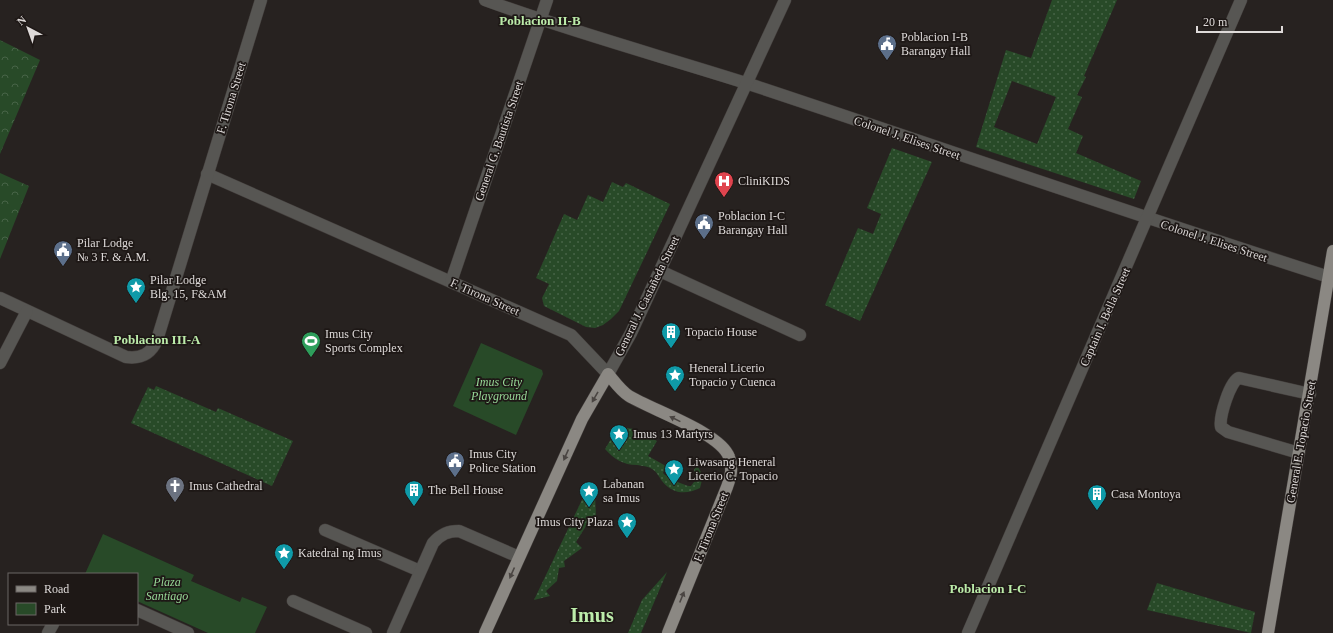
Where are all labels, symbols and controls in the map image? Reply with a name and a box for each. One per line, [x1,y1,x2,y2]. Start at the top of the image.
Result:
north arrow [8,8,48,48]
scale bar [1197,8,1282,34]
text: N [15,13,28,28]
district label: Poblacion II-B [499,13,581,28]
text: 20 m [1203,15,1228,29]
place label: Poblacion I-B Barangay Hall [901,30,971,58]
public building icon: Poblacion I-B Barangay Hall [876,33,898,61]
street label: F. Tirona Street [213,60,249,135]
street label: General G. Bautista Street [472,79,526,203]
street label: Colonel J. Elises Street [852,113,963,163]
hospital icon: CliniKIDS [713,170,735,198]
place label: CliniKIDS [738,174,790,188]
place label: Poblacion I-C Barangay Hall [718,209,788,237]
public building icon: Poblacion I-C Barangay Hall [693,212,715,240]
street label: Colonel J. Elises Street [1159,217,1270,265]
street label: General J. Castañeda Street [612,233,683,358]
place label: Pilar Lodge № 3 F. & A.M. [77,236,149,264]
public building icon: Pilar Lodge № 3 F. & A.M. [52,239,74,267]
street label: Captain I. Bella Street [1077,265,1133,369]
place label: Pilar Lodge Blg. 15, F&AM [150,273,227,301]
place icon: Pilar Lodge Blg. 15, F&AM [125,276,147,304]
street label: F. Tirona Street [448,276,522,319]
building icon: Topacio House [660,321,682,349]
place label: Topacio House [685,325,757,339]
place label: Imus City Sports Complex [325,327,403,355]
sports icon: Imus City Sports Complex [300,330,322,358]
district label: Poblacion III-A [113,332,201,347]
place label: Heneral Licerio Topacio y Cuenca [689,361,776,389]
place icon: Heneral Licerio Topacio y Cuenca [664,364,686,392]
park label: Imus City Playground [470,375,528,403]
street label: General E. Topacio Street [1283,379,1319,504]
one-way arrow [591,391,598,403]
one-way arrow [669,416,681,422]
place icon: Imus 13 Martyrs [608,423,630,451]
place label: Imus 13 Martyrs [633,427,713,441]
place label: Imus City Police Station [469,447,536,475]
one-way arrow [563,449,569,461]
public building icon: Imus City Police Station [444,450,466,478]
place label: Liwasang Heneral Licerio C. Topacio [688,455,778,483]
place icon: Liwasang Heneral Licerio C. Topacio [663,458,685,486]
church icon: Imus Cathedral [164,475,186,503]
place label: Labanan sa Imus [603,477,644,505]
place label: Imus Cathedral [189,479,263,493]
building icon: The Bell House [403,479,425,507]
place icon: Labanan sa Imus [578,480,600,508]
place label: The Bell House [428,483,503,497]
building icon: Casa Montoya [1086,483,1108,511]
place label: Casa Montoya [1111,487,1181,501]
street label: F. Tirona Street [691,489,732,564]
place icon: Imus City Plaza [616,511,638,539]
place label: Imus City Plaza [536,515,614,529]
place icon: Katedral ng Imus [273,542,295,570]
place label: Katedral ng Imus [298,546,382,560]
one-way arrow [509,568,515,579]
legend [8,573,138,625]
park label: Plaza Santiago [146,575,188,603]
district label: Poblacion I-C [950,581,1026,596]
text: Road [44,582,69,596]
one-way arrow [680,590,686,602]
text: Park [44,602,66,616]
district label: Imus [570,604,614,626]

